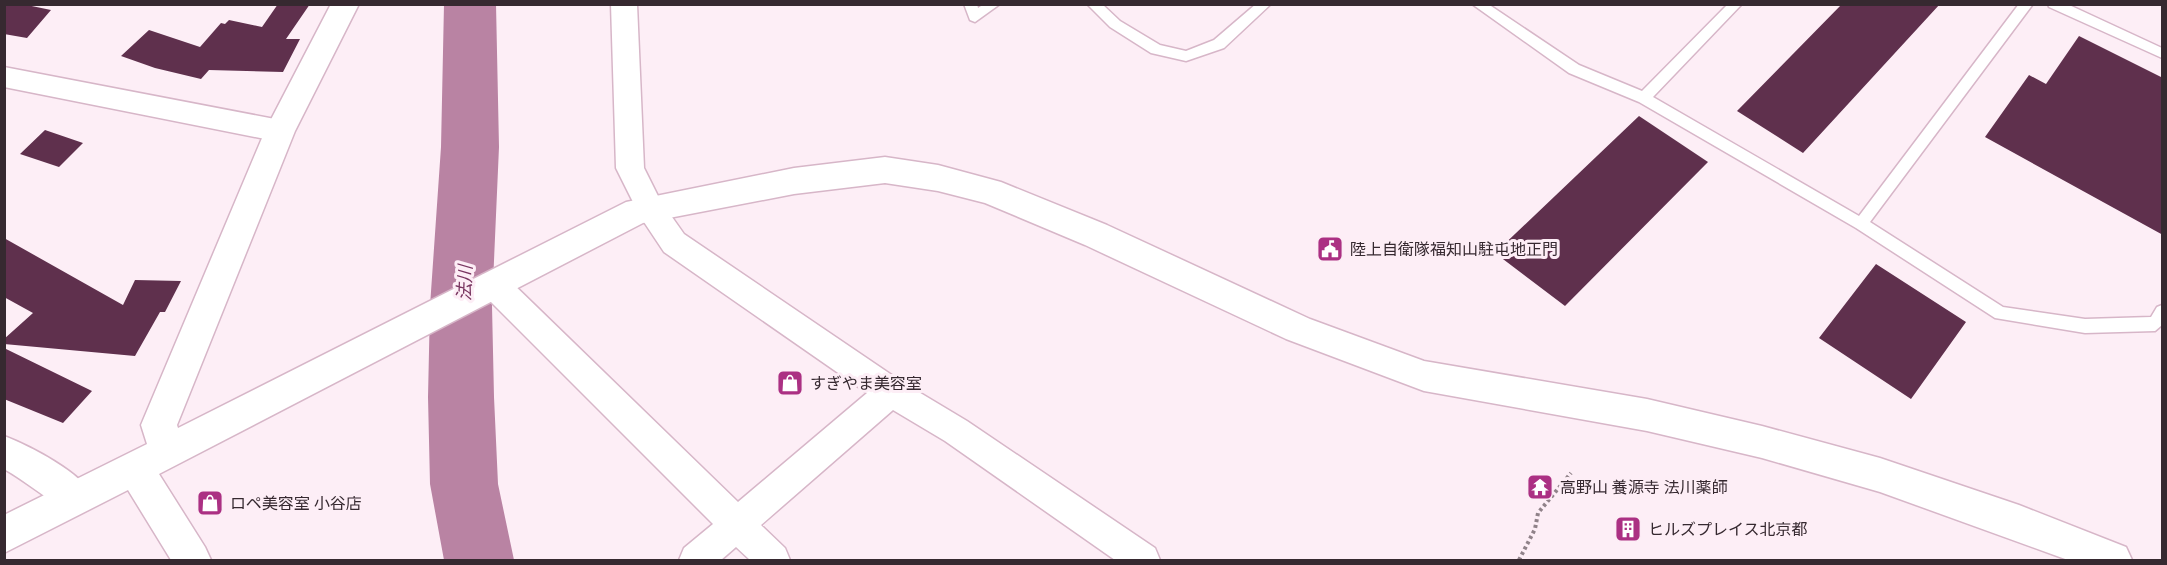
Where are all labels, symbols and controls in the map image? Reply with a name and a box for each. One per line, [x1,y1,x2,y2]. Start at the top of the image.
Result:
public building icon: 陸上自衛隊福知山駐屯地正門 [1315,234,1345,264]
place label: 陸上自衛隊福知山駐屯地正門 [1350,240,1558,259]
water label: 法川 [453,263,477,301]
shop icon: すぎやま美容室 [775,368,805,398]
place label: すぎやま美容室 [810,374,922,393]
temple icon: 高野山 養源寺 法川薬師 [1525,472,1555,502]
place label: 高野山 養源寺 法川薬師 [1560,478,1728,497]
shop icon: ロペ美容室 小谷店 [195,488,225,518]
place label: ロペ美容室 小谷店 [230,494,362,513]
building icon: ヒルズプレイス北京都 [1613,514,1643,544]
place label: ヒルズプレイス北京都 [1648,520,1808,539]

